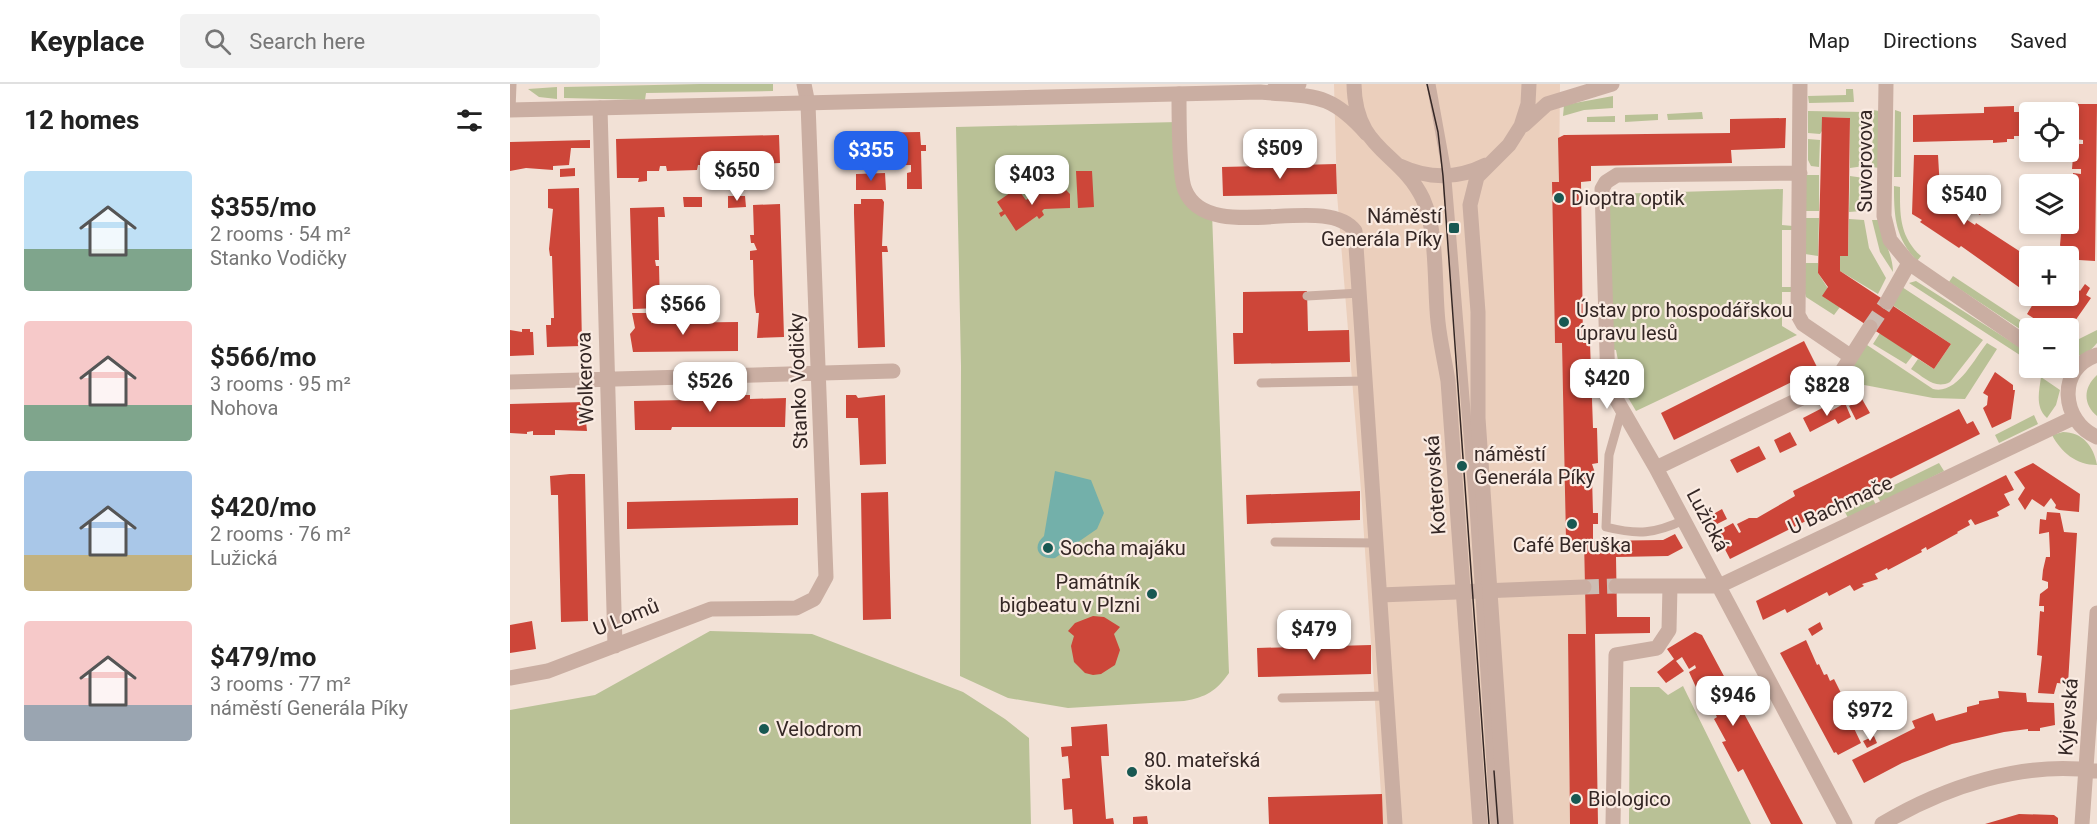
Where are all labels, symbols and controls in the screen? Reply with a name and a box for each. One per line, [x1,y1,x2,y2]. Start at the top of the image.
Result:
search box [180,14,600,68]
text: Keyplace [30,25,144,58]
icon: search [201,25,234,58]
text: Search here [249,29,365,54]
text: Map [1808,29,1850,53]
text: Directions [1883,29,1977,53]
text: Saved [2010,29,2067,53]
map controls [2019,102,2079,378]
button: locate [2019,102,2079,162]
icon: filters [453,104,486,137]
text: 12 homes [24,105,139,135]
street label: Suvorovova [1853,110,1877,212]
pin: $509 [1244,129,1316,180]
pin: $355 [835,131,907,182]
text: $509 [1257,136,1303,160]
text: $355 [848,138,894,162]
pin: $650 [701,151,773,202]
pin: $403 [996,155,1068,206]
text: $650 [714,158,760,182]
text: $403 [1009,162,1055,186]
button: layers [2019,174,2079,234]
pin: $540 [1928,175,2000,226]
text: $540 [1941,182,1987,206]
place label: Dioptra optik [1571,186,1685,210]
marker: Dioptra optik [1552,191,1566,205]
text: $355/mo [210,192,317,222]
icon: home [72,195,144,267]
place label: Náměstí Generála Píky [1321,204,1443,251]
marker: Náměstí Generála Píky [1447,221,1461,235]
text: 2 rooms · 54 m² [210,222,351,246]
text: Stanko Vodičky [210,246,347,270]
button: + [2019,246,2079,306]
pin: $566 [647,285,719,336]
text: $566 [660,292,706,316]
place label: Ústav pro hospodářskou úpravu lesů [1576,298,1793,345]
street label: Stanko Vodičky [784,312,812,450]
marker: Ústav pro hospodářskou úpravu lesů [1557,315,1571,329]
button: − [2019,318,2079,378]
street label: Wolkerova [571,331,599,425]
text: $566/mo [210,342,317,372]
icon: home [72,345,144,417]
pin: $420 [1571,359,1643,410]
pin: $526 [674,362,746,413]
text: $420 [1584,366,1630,390]
pin: $828 [1791,366,1863,417]
text: $526 [687,369,733,393]
text: 3 rooms · 95 m² [210,372,351,396]
text: $828 [1804,373,1850,397]
text: Nohova [210,396,278,420]
street label: Koterovská [1420,434,1450,536]
place label: náměstí Generála Píky [1474,442,1596,489]
marker: náměstí Generála Píky [1455,459,1469,473]
street label: U Bachmače [1784,470,1896,540]
street label: Lužická [1682,485,1734,555]
text: $420/mo [210,492,317,522]
icon: home [72,495,144,567]
marker: Café Beruška [1565,517,1579,531]
text: 2 rooms · 76 m² [210,522,351,546]
place label: Café Beruška [1513,533,1631,557]
place label: Socha majáku [1060,536,1186,560]
marker: Socha majáku [1041,541,1055,555]
text: Lužická [210,546,278,570]
place label: Památník bigbeatu v Plzni [999,570,1141,617]
marker: Památník bigbeatu v Plzni [1145,587,1159,601]
street label: U Lomů [590,593,662,641]
pin: $479 [1278,610,1350,661]
text: $479 [1291,617,1337,641]
text: $479/mo [210,642,317,672]
icon: home [72,645,144,717]
text: 3 rooms · 77 m² [210,672,351,696]
pin: $946 [1697,676,1769,727]
street label: Kyjevská [2053,677,2083,757]
text: $946 [1710,683,1756,707]
pin: $972 [1834,691,1906,742]
text: náměstí Generála Píky [210,696,408,720]
text: $972 [1847,698,1893,722]
place label: Velodrom [776,717,862,741]
marker: Velodrom [757,722,771,736]
place label: 80. mateřská škola [1144,748,1260,795]
marker: 80. mateřská škola [1125,765,1139,779]
place label: Biologico [1588,787,1671,811]
marker: Biologico [1569,792,1583,806]

